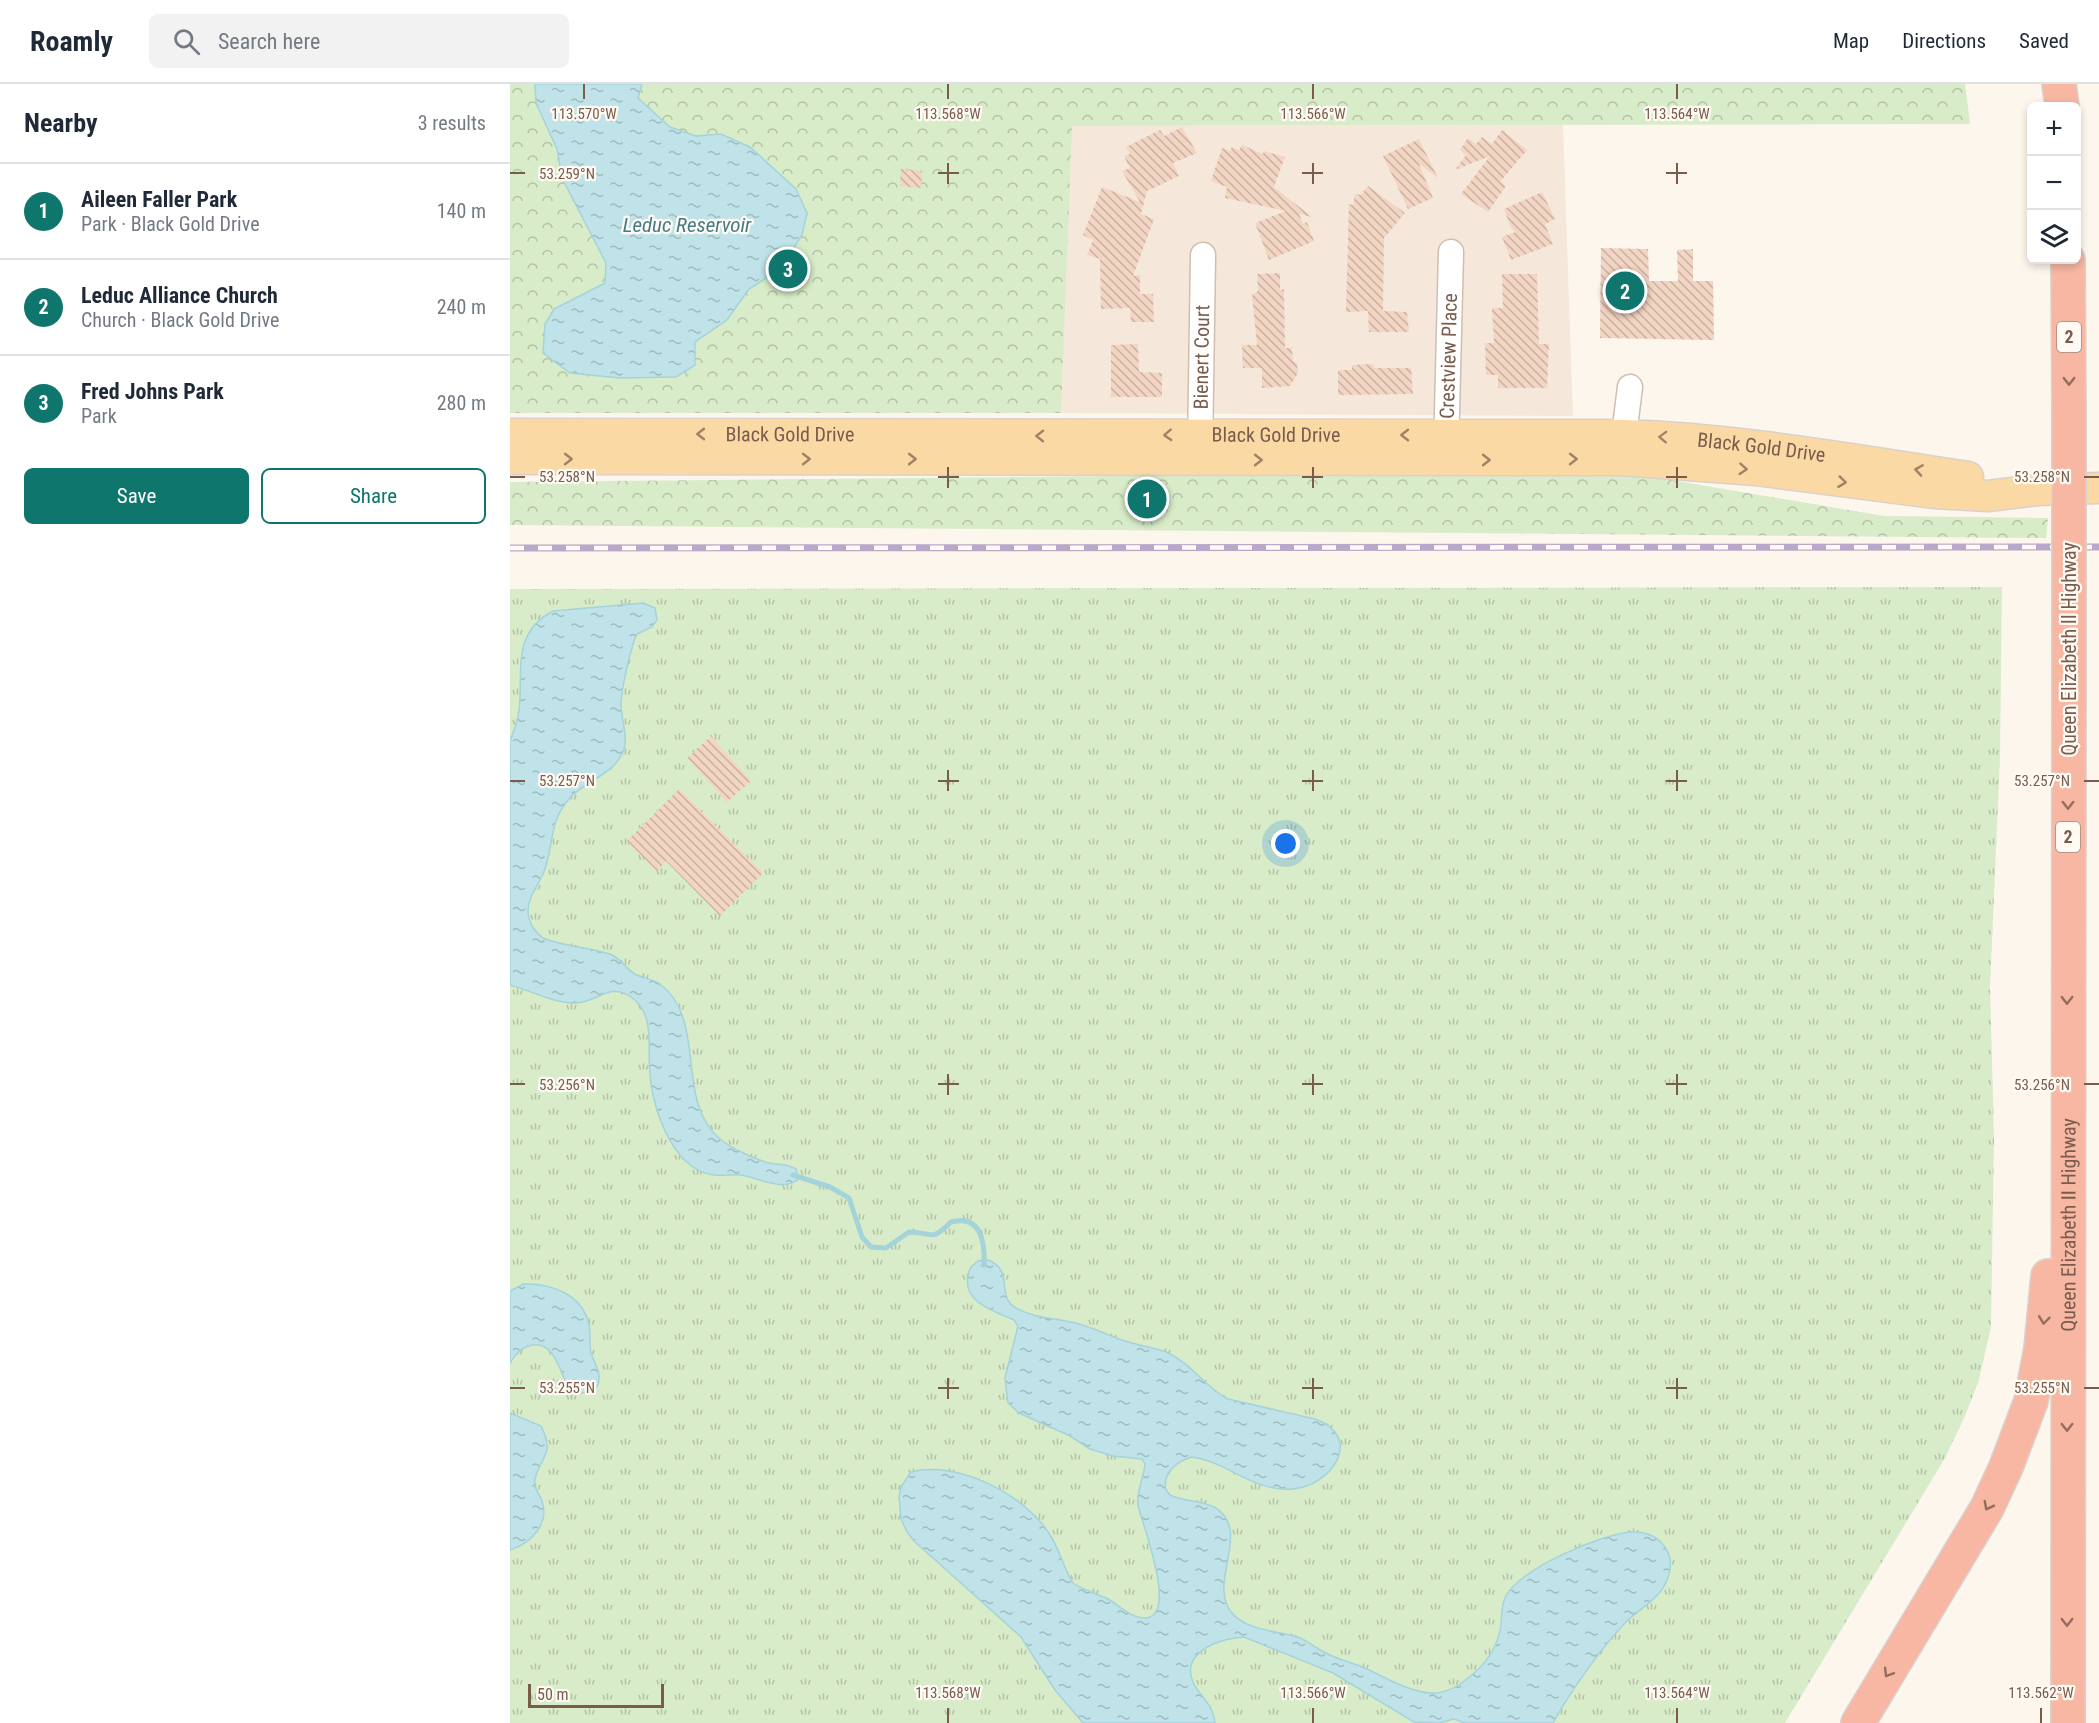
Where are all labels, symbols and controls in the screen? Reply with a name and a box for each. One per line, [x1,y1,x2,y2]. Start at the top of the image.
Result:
search box [149,14,569,68]
text: Roamly [30,25,113,58]
icon: search [170,25,203,58]
text: Search here [218,29,320,54]
text: Map [1833,29,1869,53]
text: Directions [1902,29,1986,53]
text: Saved [2019,29,2069,53]
map controls [2027,102,2081,264]
button: + [2027,102,2081,156]
text: 113.570°W [551,105,617,123]
text: 113.568°W [915,105,981,123]
text: 113.566°W [1280,105,1346,123]
text: 113.564°W [1644,105,1710,123]
text: Nearby [24,108,98,138]
text: 3 results [418,111,486,135]
button: − [2027,156,2081,210]
text: 53.259°N [539,165,595,183]
text: Aileen Faller Park [81,187,237,212]
text: 1 [38,199,49,223]
text: 140 m [437,199,486,223]
button: layers [2027,210,2081,264]
text: Park · Black Gold Drive [81,212,260,236]
water label: Leduc Reservoir [623,213,752,237]
pin: 3 [768,246,808,291]
pin: 2 [1606,268,1644,314]
text: Leduc Alliance Church [81,283,278,308]
street label: Crestview Place [1435,293,1462,419]
text: 2 [38,295,49,319]
text: 240 m [437,295,486,319]
street label: Bienert Court [1189,304,1214,410]
text: Church · Black Gold Drive [81,308,279,332]
road number: 2 [2057,322,2081,352]
one-way arrow [2063,376,2075,385]
text: Fred Johns Park [81,379,224,404]
text: 3 [38,391,49,415]
text: 280 m [437,391,486,415]
text: Park [81,404,117,428]
street label: Black Gold Drive [726,422,854,446]
street label: Black Gold Drive [1212,423,1340,447]
one-way arrow [696,428,705,441]
street label: Black Gold Drive [1696,428,1827,467]
one-way arrow [1164,429,1173,442]
one-way arrow [1400,429,1409,441]
one-way arrow [1035,430,1044,442]
one-way arrow [1658,430,1667,443]
one-way arrow [564,453,573,465]
one-way arrow [802,453,811,465]
one-way arrow [908,453,917,465]
one-way arrow [1569,453,1578,465]
one-way arrow [1254,454,1263,466]
one-way arrow [1481,454,1490,466]
one-way arrow [1738,462,1747,475]
one-way arrow [1914,464,1923,476]
button: Save [24,468,249,524]
button: Share [261,468,486,524]
text: 53.258°N [539,468,595,486]
text: 53.258°N [2014,468,2070,486]
one-way arrow [1838,475,1847,487]
pin: 1 [1128,476,1166,522]
street label: Queen Elizabeth II Highway [2057,542,2081,756]
text: 53.257°N [539,772,595,790]
text: 53.257°N [2014,772,2070,790]
one-way arrow [2062,801,2074,810]
road number: 2 [2056,822,2080,852]
your location [1271,829,1300,858]
one-way arrow [2061,996,2073,1005]
text: 53.256°N [539,1076,595,1094]
text: 53.256°N [2014,1076,2070,1094]
street label: Queen Elizabeth II Highway [2056,1118,2081,1332]
one-way arrow [2038,1316,2051,1325]
text: 53.255°N [539,1379,595,1397]
text: 53.255°N [2014,1379,2070,1397]
one-way arrow [2061,1422,2073,1431]
one-way arrow [1984,1499,1995,1510]
one-way arrow [2061,1617,2073,1626]
one-way arrow [1884,1667,1895,1677]
scale bar [528,1681,664,1708]
text: 113.568°W [915,1684,981,1702]
text: 113.566°W [1280,1684,1346,1702]
text: 113.564°W [1644,1684,1710,1702]
text: 113.562°W [2008,1684,2074,1702]
text: 50 m [537,1685,569,1704]

